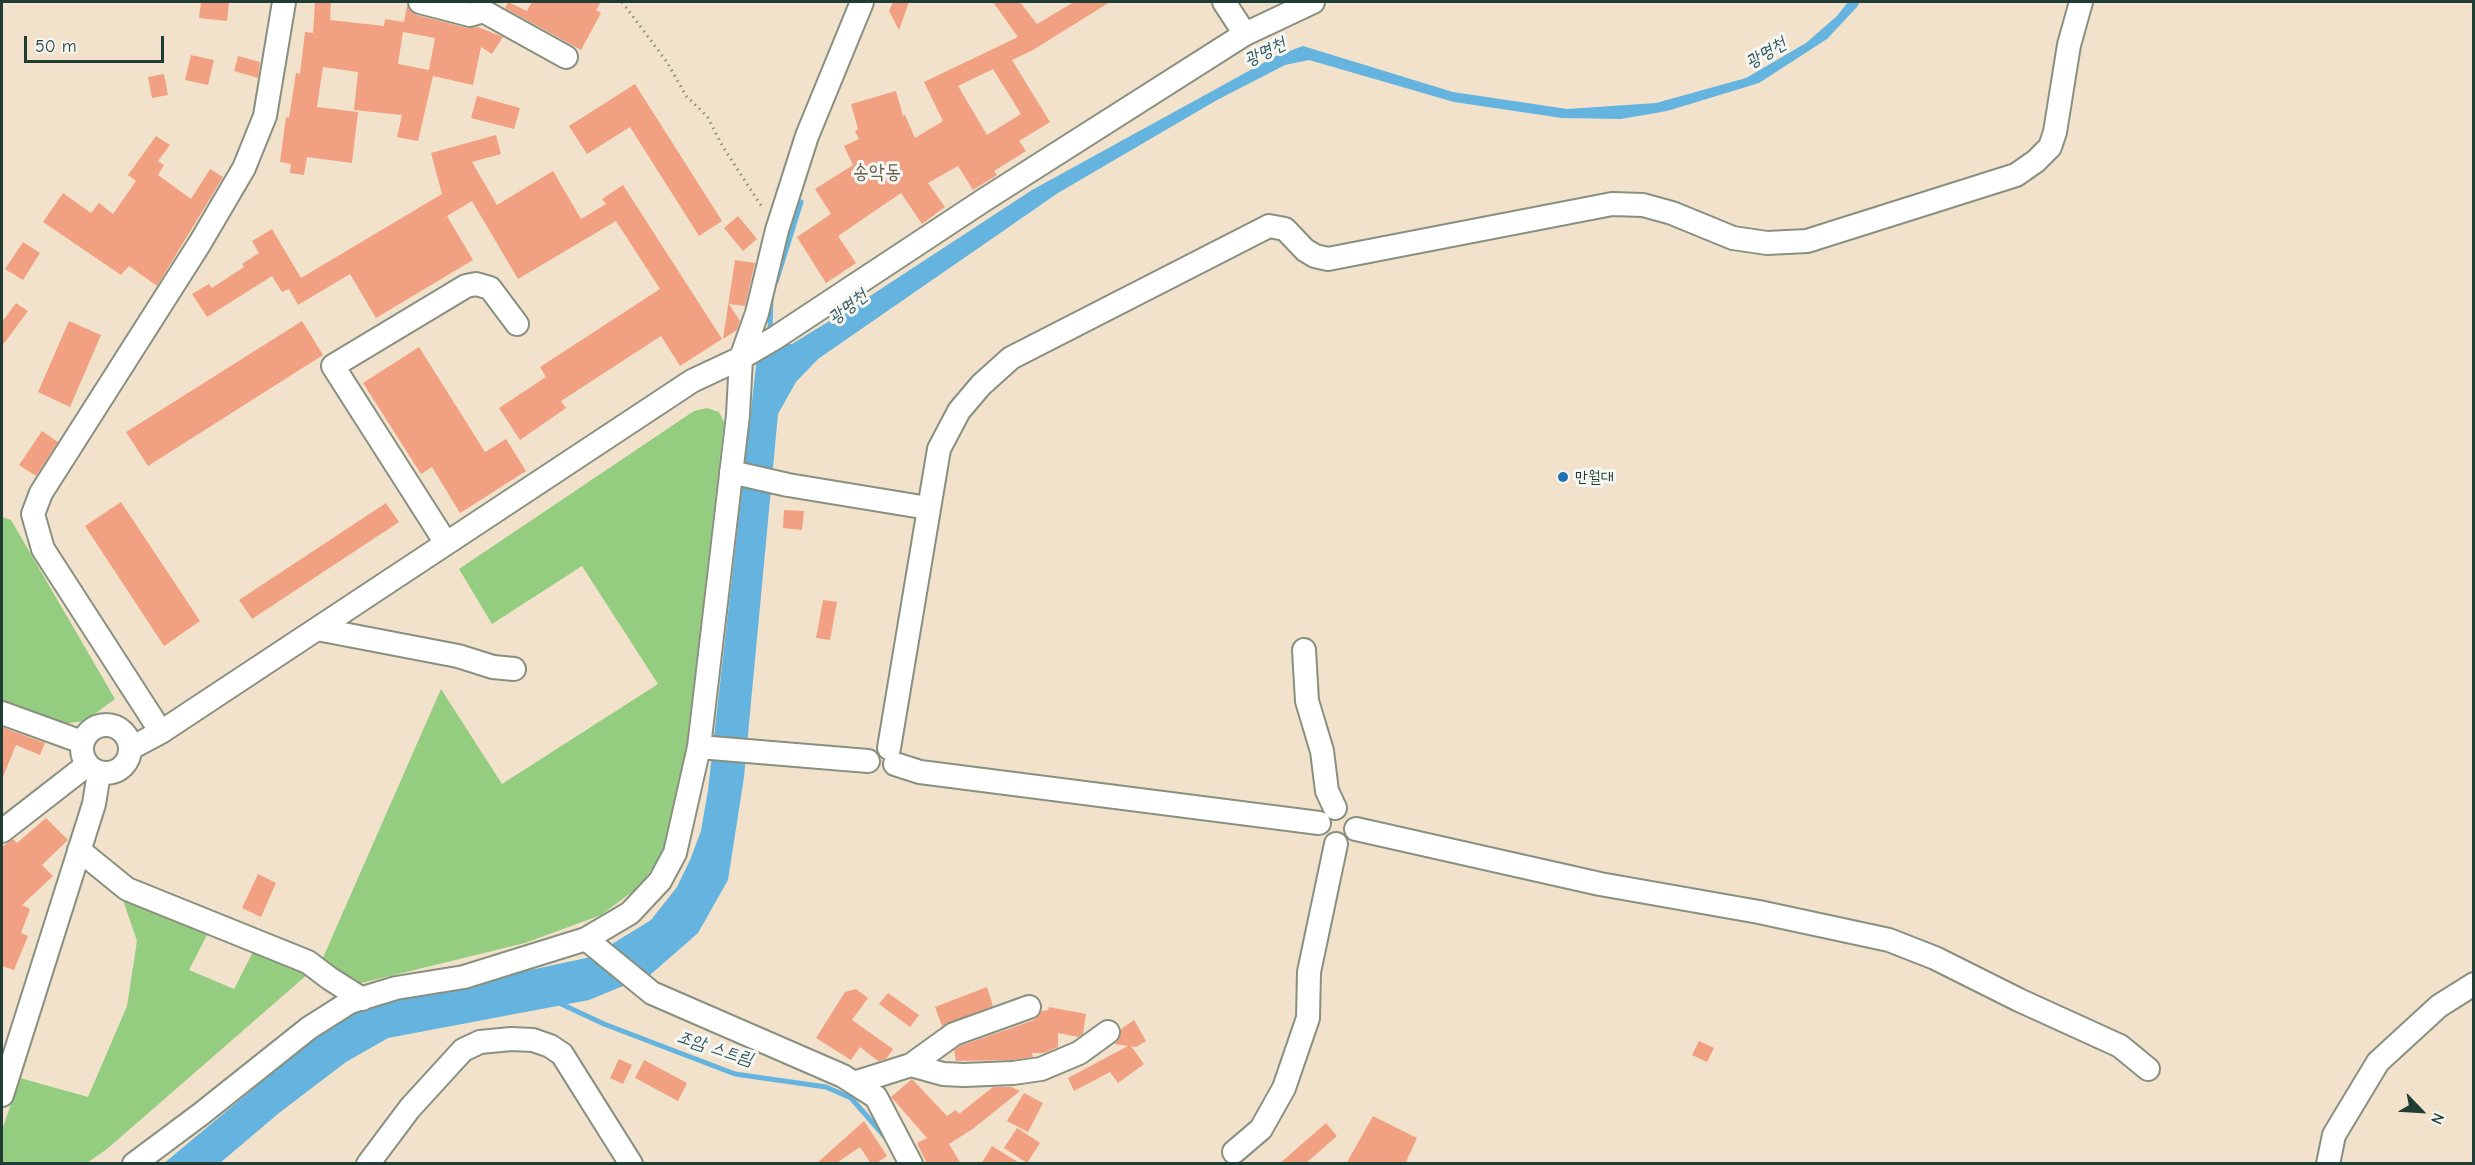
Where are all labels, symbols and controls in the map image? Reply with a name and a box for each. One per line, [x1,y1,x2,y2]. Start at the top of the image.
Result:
scale bar [27,24,166,62]
water label: 광명천 [1241,33,1289,71]
water label: 광명천 [1742,33,1790,73]
text: 50 m [35,36,77,57]
district label: 송악동 [853,160,901,184]
water label: 광명천 [824,285,872,329]
place label: 만월대 [1575,467,1614,487]
marker: 만월대 [1556,470,1570,484]
water label: 조암 스트림 [674,1026,756,1070]
north arrow [2391,1081,2451,1141]
text: N [2427,1110,2448,1127]

